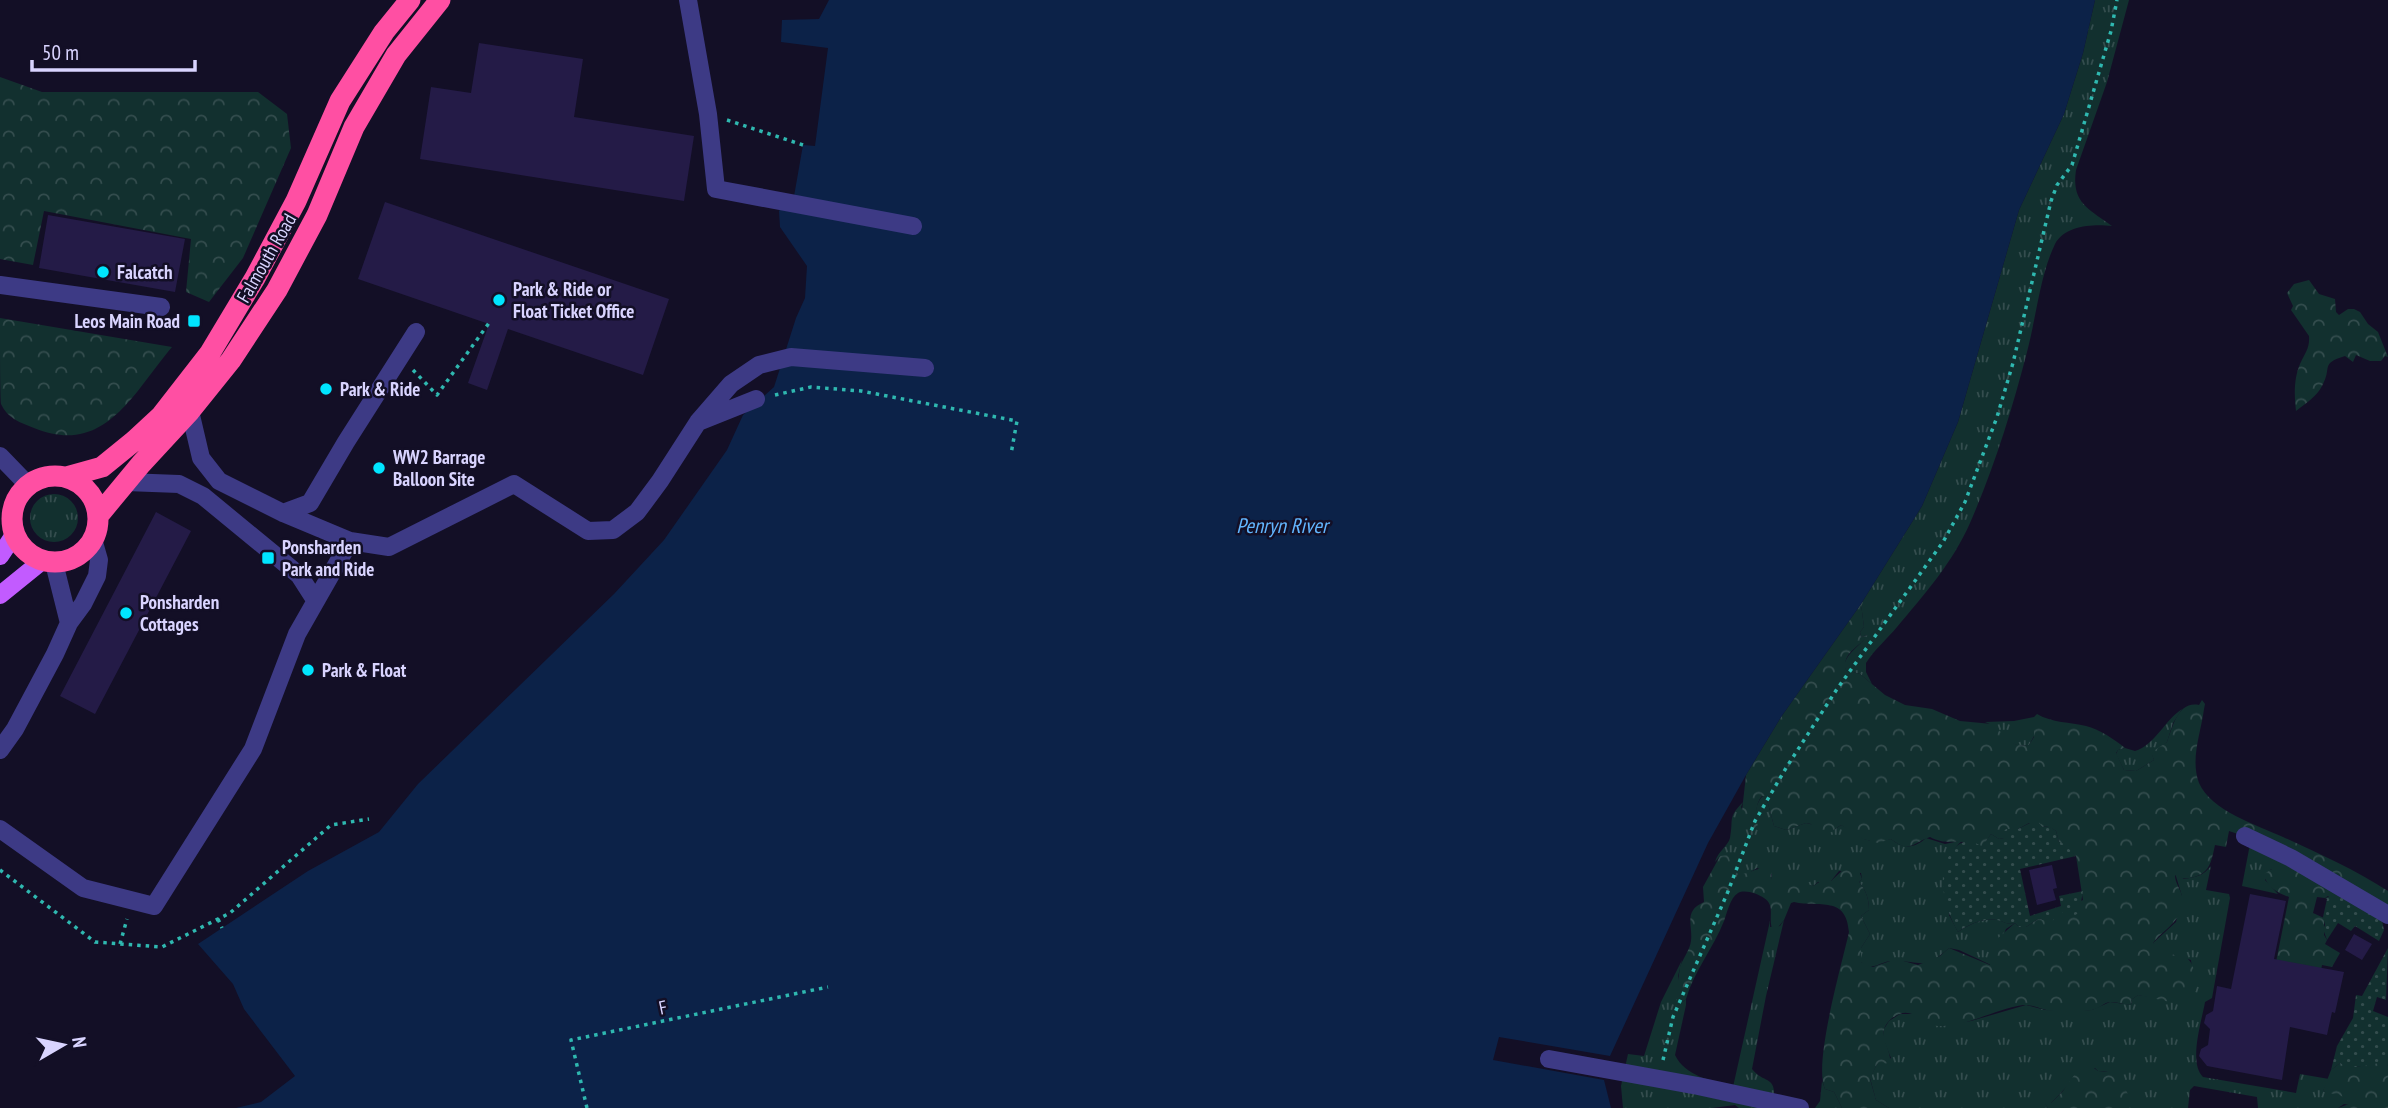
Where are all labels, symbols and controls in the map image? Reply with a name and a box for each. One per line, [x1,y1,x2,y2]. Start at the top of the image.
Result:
scale bar [32,28,194,72]
text: 50 m [42,39,79,66]
street label: Falmouth Road [231,209,301,307]
place label: Falcatch [117,260,173,284]
marker: Falcatch [95,264,111,280]
place label: Park & Ride or Float Ticket Office [513,277,635,323]
marker: Park & Ride or Float Ticket Office [491,292,507,308]
place label: Leos Main Road [75,309,180,333]
marker: Leos Main Road [186,313,202,329]
place label: Park & Ride [340,377,420,401]
marker: Park & Ride [318,381,334,397]
place label: WW2 Barrage Balloon Site [392,445,485,491]
marker: WW2 Barrage Balloon Site [371,460,387,476]
water label: Penryn River [1236,512,1331,539]
place label: Ponsharden Park and Ride [282,535,374,581]
marker: Ponsharden Park and Ride [260,550,276,566]
place label: Ponsharden Cottages [140,590,219,636]
marker: Ponsharden Cottages [118,605,134,621]
place label: Park & Float [322,658,407,682]
marker: Park & Float [300,662,316,678]
street label: F [657,994,669,1020]
north arrow [28,1010,98,1080]
text: N [67,1035,92,1049]

